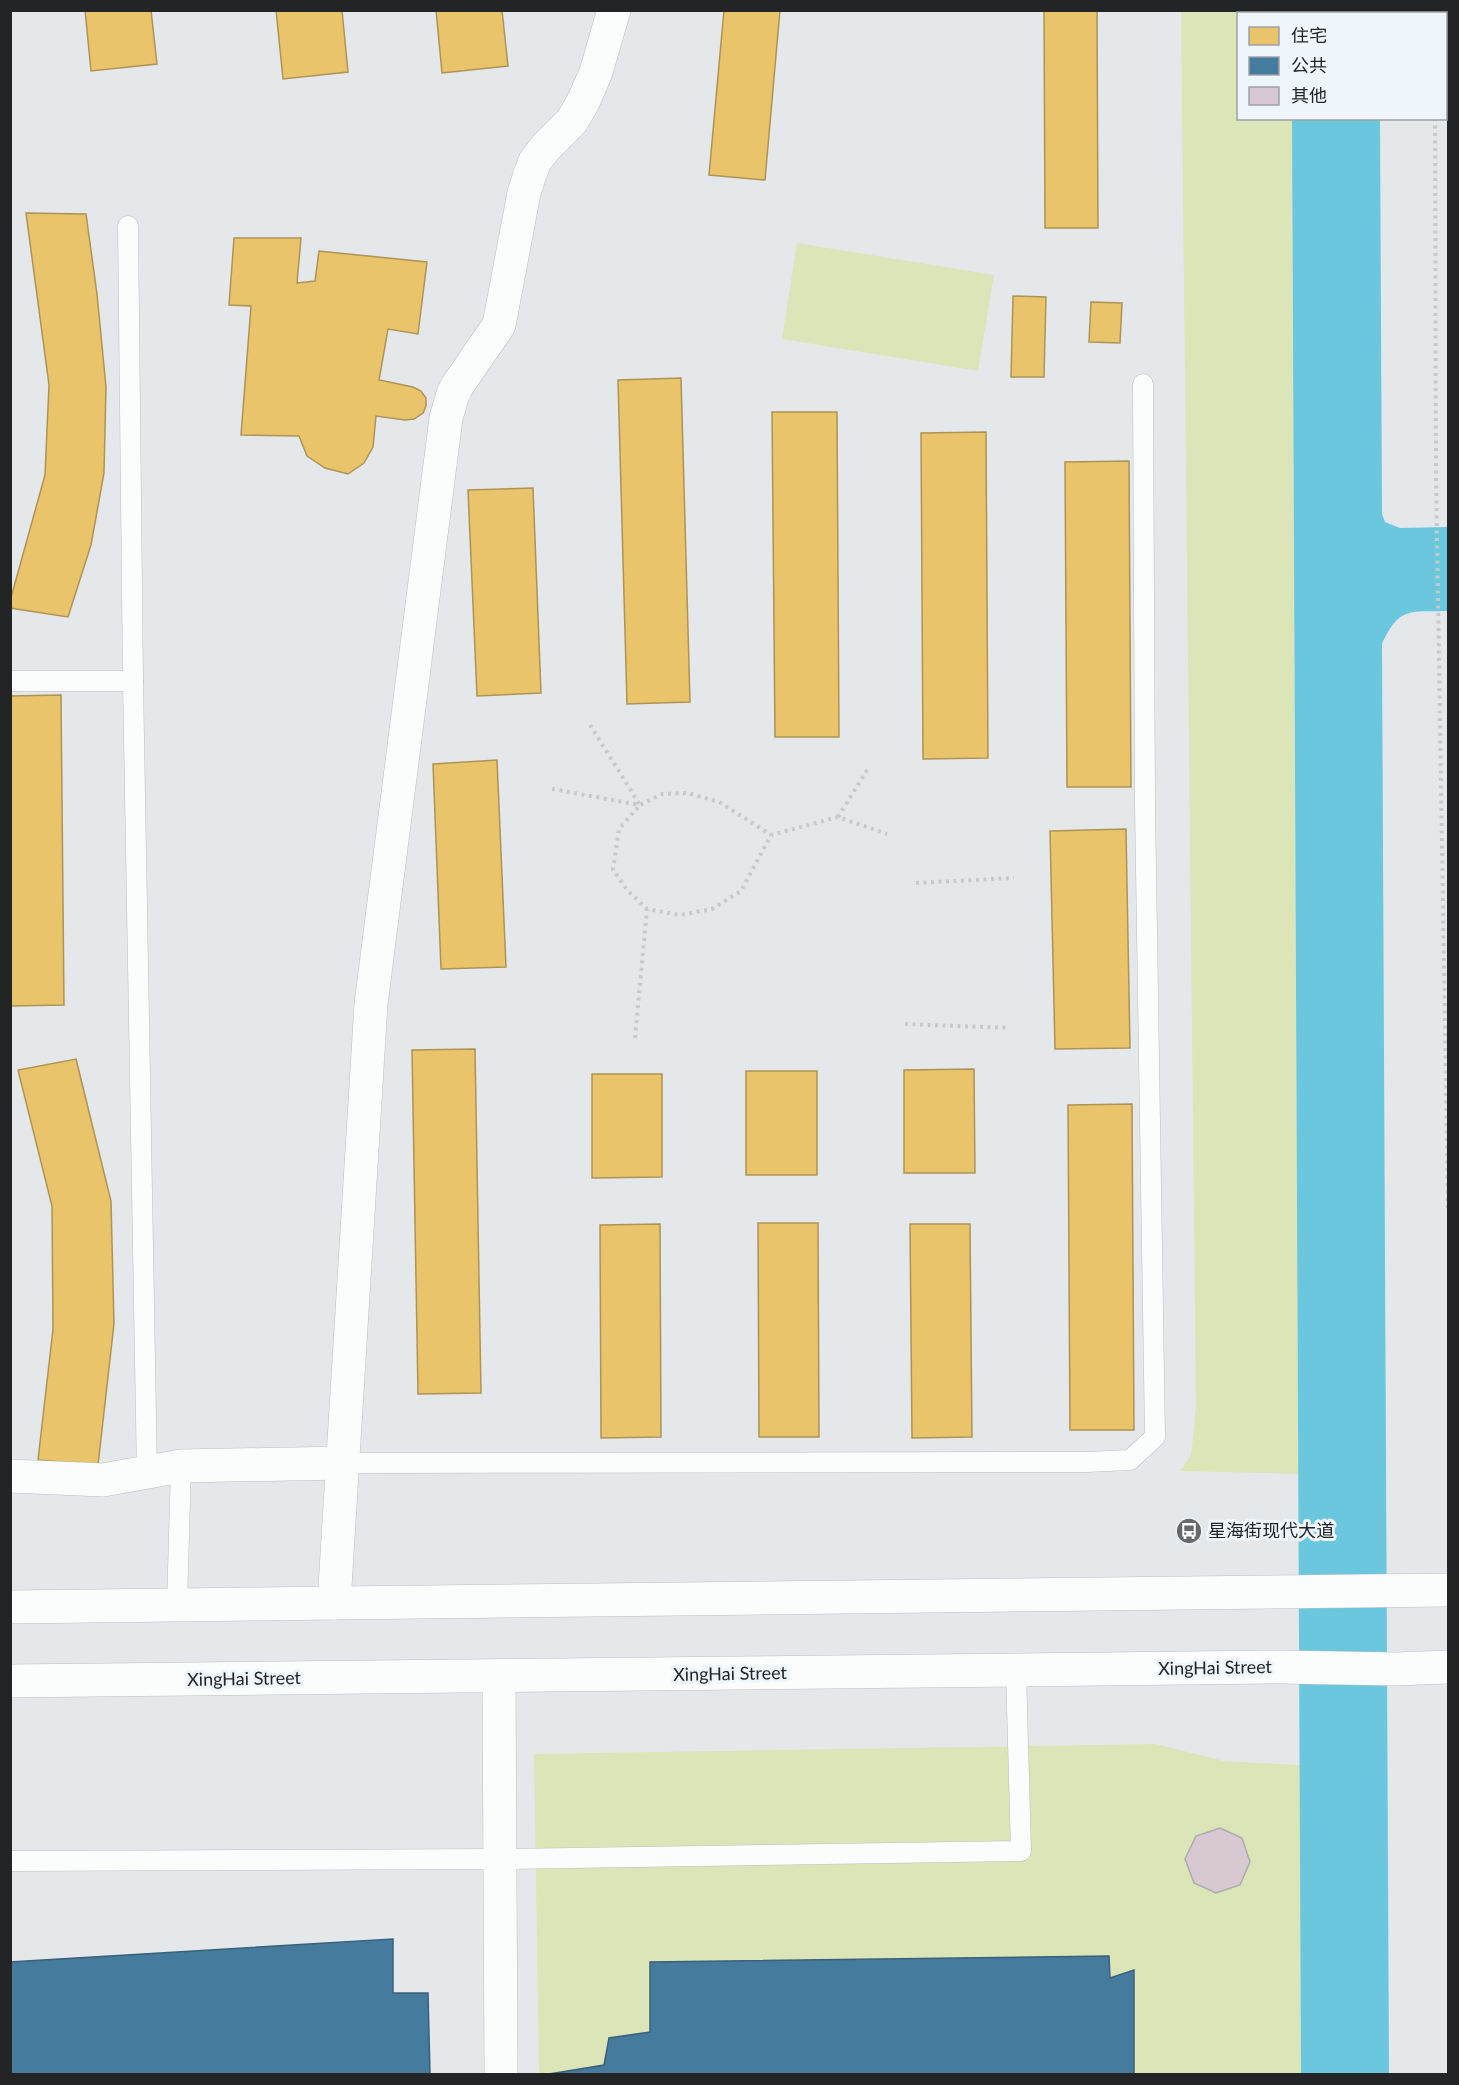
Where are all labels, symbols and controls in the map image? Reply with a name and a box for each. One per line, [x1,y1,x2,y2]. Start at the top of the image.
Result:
legend [1237,12,1447,120]
text: 住宅 [1291,24,1327,46]
text: 公共 [1291,54,1327,76]
text: 其他 [1291,84,1327,106]
bus stop icon: 星海街现代大道 [1174,1516,1204,1546]
place label: 星海街现代大道 [1208,1519,1334,1541]
street label: XingHai Street [1158,1655,1273,1679]
street label: XingHai Street [673,1661,788,1685]
street label: XingHai Street [187,1666,302,1690]

